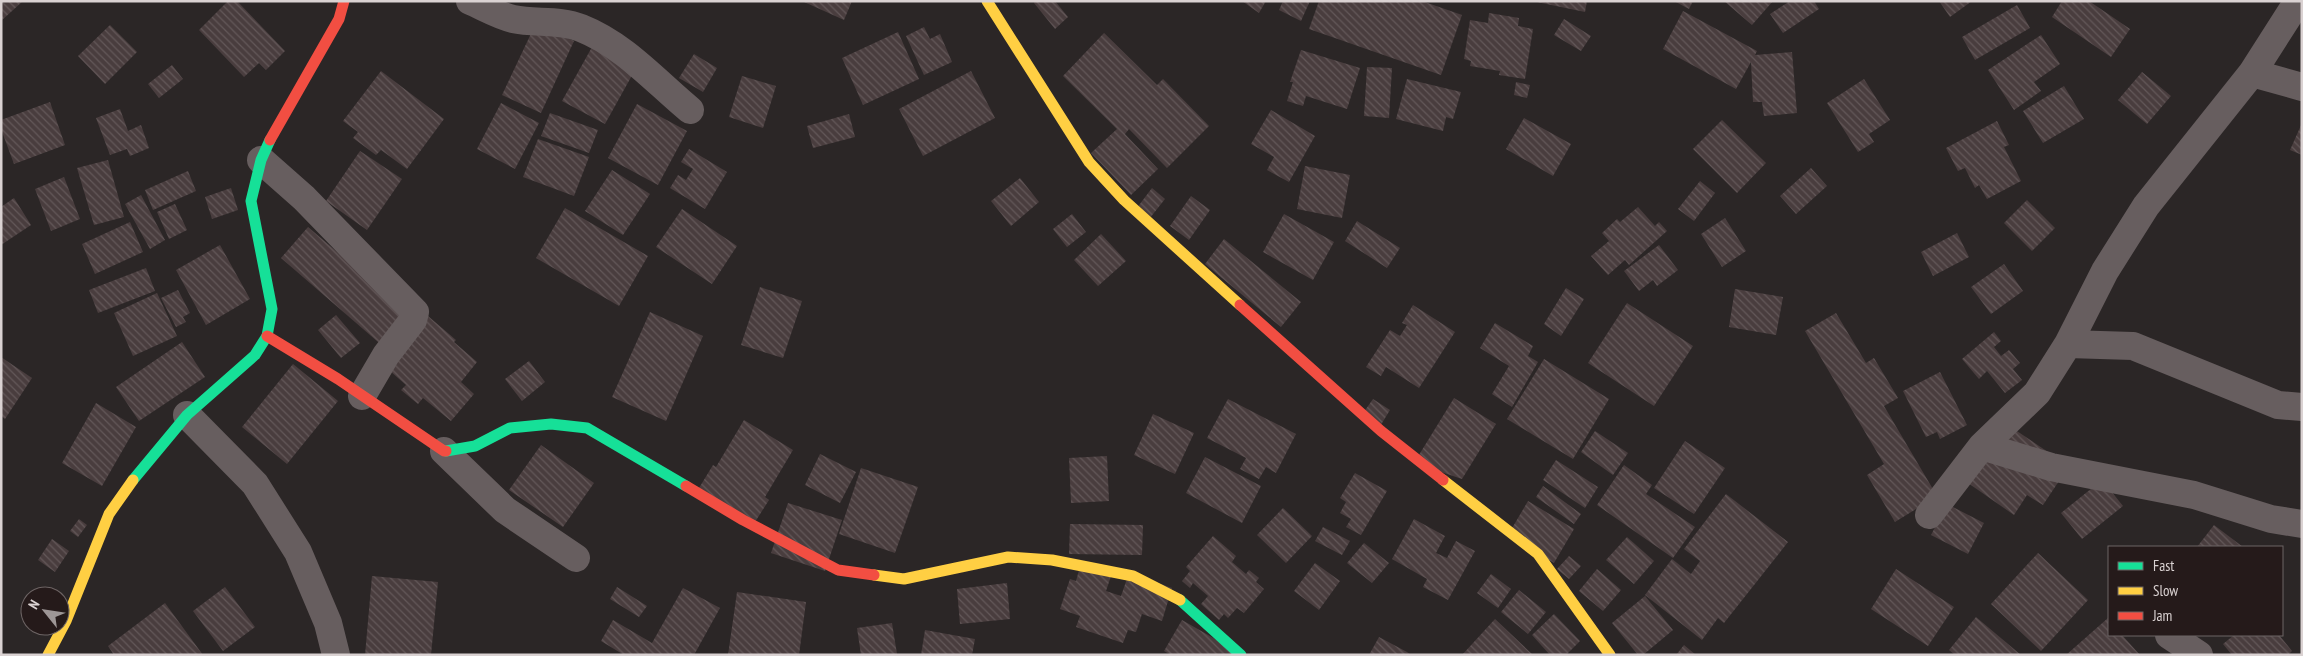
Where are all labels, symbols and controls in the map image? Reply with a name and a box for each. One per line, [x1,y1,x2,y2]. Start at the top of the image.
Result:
legend [2108,546,2283,636]
text: Fast [2153,556,2174,575]
text: Slow [2153,581,2178,600]
north arrow [20,586,70,636]
text: N [24,597,43,612]
text: Jam [2152,606,2172,625]

